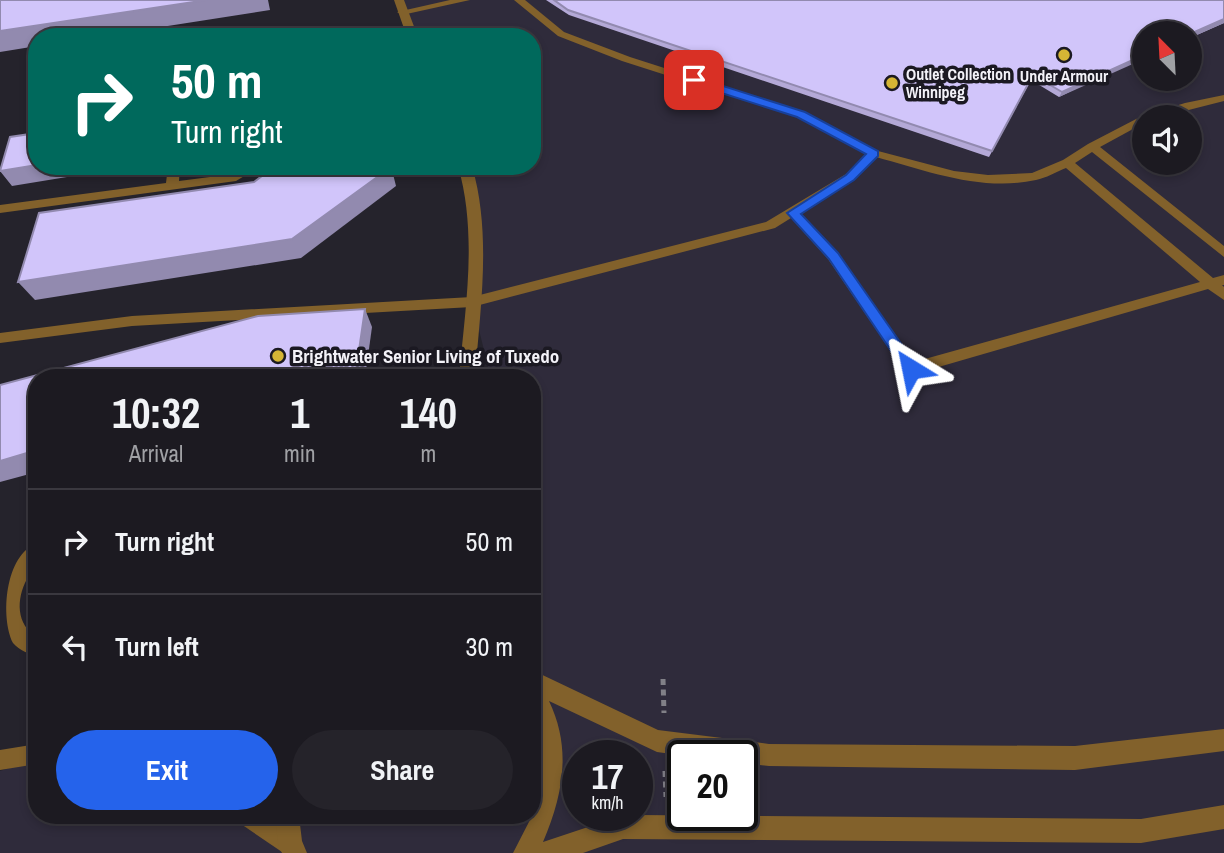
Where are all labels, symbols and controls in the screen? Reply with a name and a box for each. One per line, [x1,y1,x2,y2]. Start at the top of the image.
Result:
north arrow [1132,21,1202,91]
map controls [1132,21,1202,175]
text: 50 m [171,47,263,113]
marker: Under Armour [1056,47,1072,63]
pin [664,50,724,110]
icon: right [56,56,147,147]
icon: arrive [675,61,713,99]
place label: Outlet Collection Winnipeg [906,63,1011,103]
place label: Under Armour [1020,65,1109,87]
marker: Outlet Collection Winnipeg [884,75,900,91]
button: sound [1132,105,1202,175]
text: Turn right [171,110,283,153]
position arrow [874,332,948,406]
place label: Brightwater Senior Living of Tuxedo [292,343,559,369]
marker: Brightwater Senior Living of Tuxedo [270,348,286,364]
text: 10:32 [112,385,200,441]
text: 1 [290,385,309,441]
text: 140 [400,385,457,441]
text: Arrival [129,438,183,469]
text: min [284,438,316,469]
text: m [420,438,436,469]
icon: right [56,523,94,561]
text: Turn right [115,524,214,559]
text: 50 m [466,524,513,559]
icon: left [56,628,94,666]
text: Turn left [115,629,199,664]
text: 30 m [466,629,513,664]
button: Exit [56,730,278,810]
button: Share [292,730,513,810]
speed limit sign: 20 [667,740,758,831]
text: 17 [592,753,623,800]
text: km/h [592,790,624,815]

